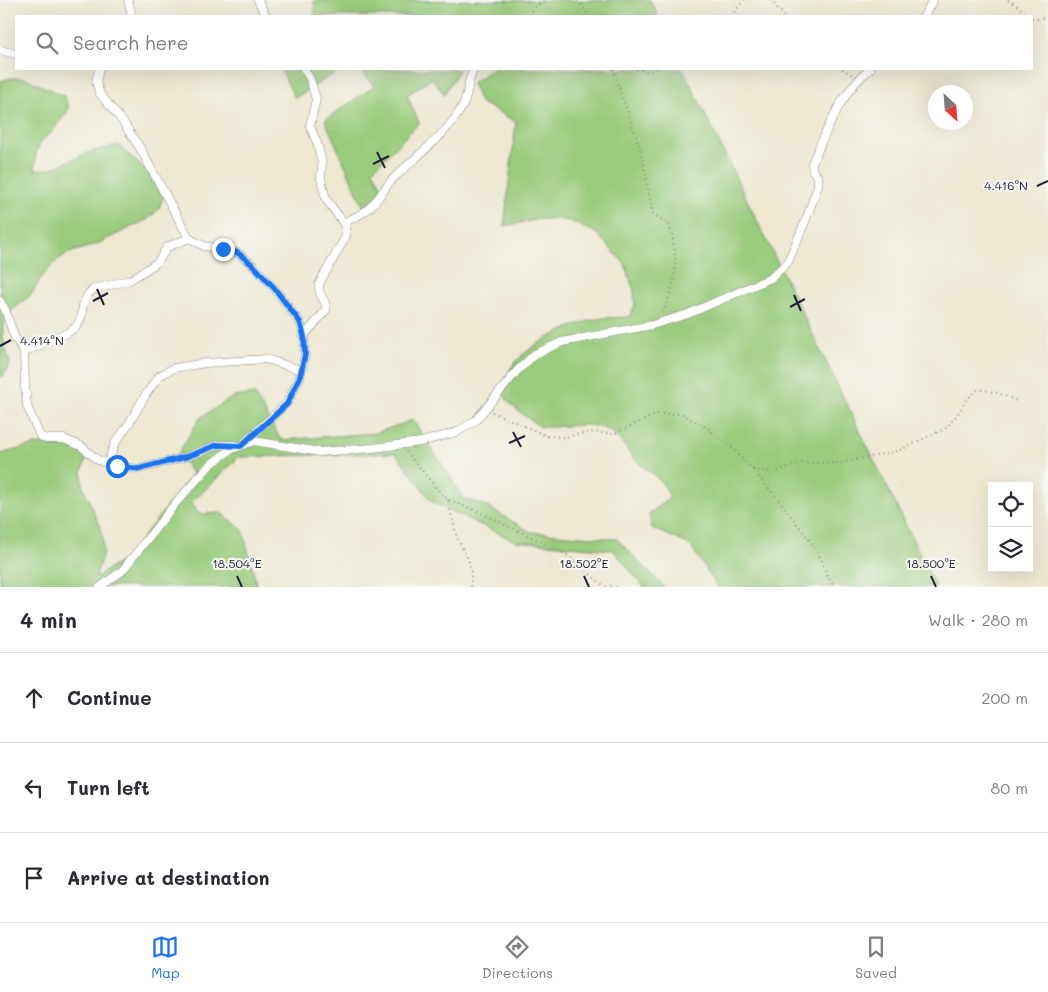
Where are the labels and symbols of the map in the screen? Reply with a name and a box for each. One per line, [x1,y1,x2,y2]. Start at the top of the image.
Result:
north arrow [928,85,973,130]
text: 4.416°N [984,177,1028,193]
route end [212,238,235,261]
text: 4.414°N [20,332,64,348]
route start [106,455,129,478]
text: 18.504°E [212,555,262,571]
text: 18.502°E [560,555,608,571]
text: 18.500°E [906,555,956,571]

